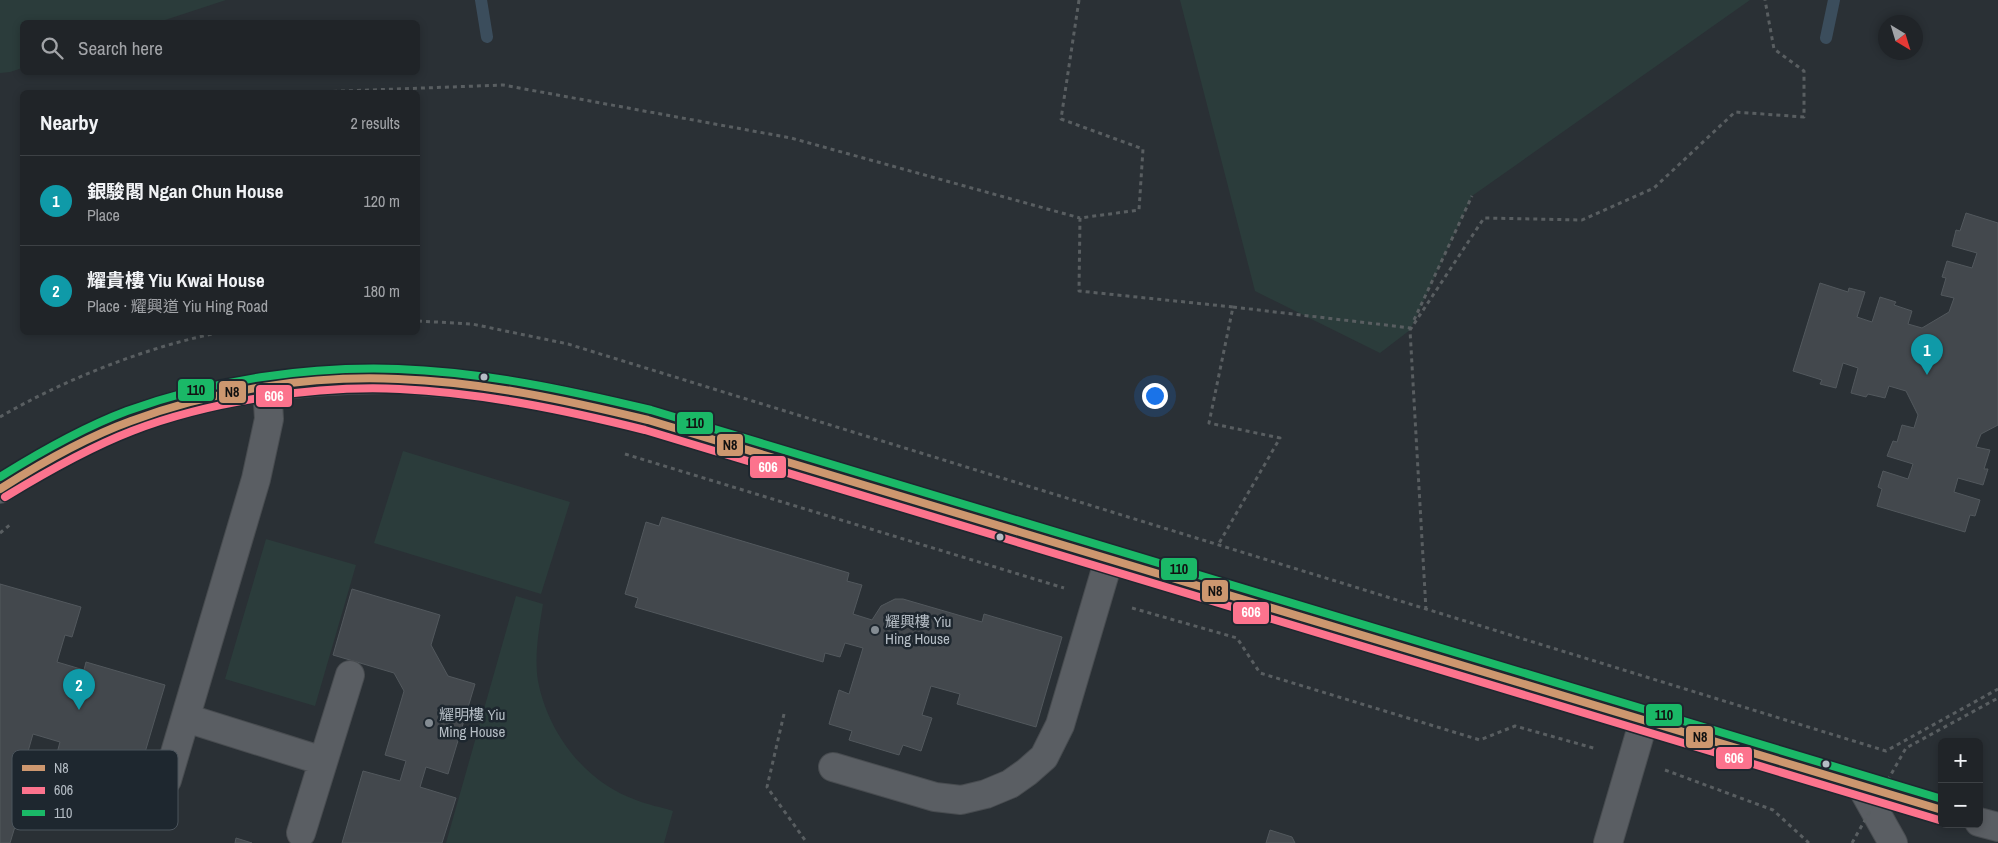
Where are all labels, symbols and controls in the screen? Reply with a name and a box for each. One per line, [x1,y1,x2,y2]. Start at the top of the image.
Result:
north arrow [1878,15,1923,60]
search box [20,20,420,75]
icon: search [38,34,66,62]
text: Search here [78,35,163,61]
text: Nearby [40,108,98,137]
text: 2 results [350,112,400,134]
text: 銀駿閣 Ngan Chun House [87,178,283,204]
text: 1 [52,190,60,212]
text: 120 m [364,190,400,212]
text: Place [87,204,120,226]
text: 耀貴樓 Yiu Kwai House [87,267,265,293]
text: 2 [52,280,60,302]
text: 180 m [364,280,400,302]
text: Place · 耀興道 Yiu Hing Road [87,295,268,317]
pin: 1 [1911,334,1943,375]
unlabelled marker [479,372,489,382]
line badge: 110 [177,378,215,402]
line badge: N8 [218,380,247,404]
text: 110 [187,381,205,399]
text: N8 [225,383,239,401]
your location [1142,383,1168,409]
line badge: 606 [255,384,293,408]
text: 606 [264,387,284,405]
line badge: 110 [676,411,714,435]
text: 110 [686,414,704,432]
line badge: N8 [716,433,744,457]
text: N8 [723,436,737,454]
line badge: 606 [749,455,787,479]
text: 606 [758,458,778,476]
unlabelled marker [995,532,1005,542]
line badge: 110 [1160,557,1198,581]
text: 110 [1170,560,1188,578]
line badge: N8 [1201,579,1229,603]
text: N8 [1208,582,1222,600]
line badge: 606 [1232,601,1270,625]
text: 606 [1241,603,1261,621]
place label: 耀興樓 Yiu Hing House [885,611,951,649]
marker: 耀興樓 Yiu Hing House [869,624,881,636]
pin: 2 [63,669,95,710]
line badge: 110 [1645,703,1683,727]
place label: 耀明樓 Yiu Ming House [439,704,505,742]
text: 110 [1655,706,1673,724]
marker: 耀明樓 Yiu Ming House [423,717,435,729]
line badge: N8 [1685,725,1714,749]
text: N8 [1693,728,1707,746]
map controls [1938,738,1983,828]
button: + [1938,738,1983,783]
line badge: 606 [1715,746,1753,770]
text: 606 [1724,749,1744,767]
legend [12,750,178,830]
text: N8 [54,759,69,777]
unlabelled marker [1821,759,1831,769]
text: 606 [54,781,73,799]
button: − [1938,783,1983,828]
text: 110 [54,804,72,822]

